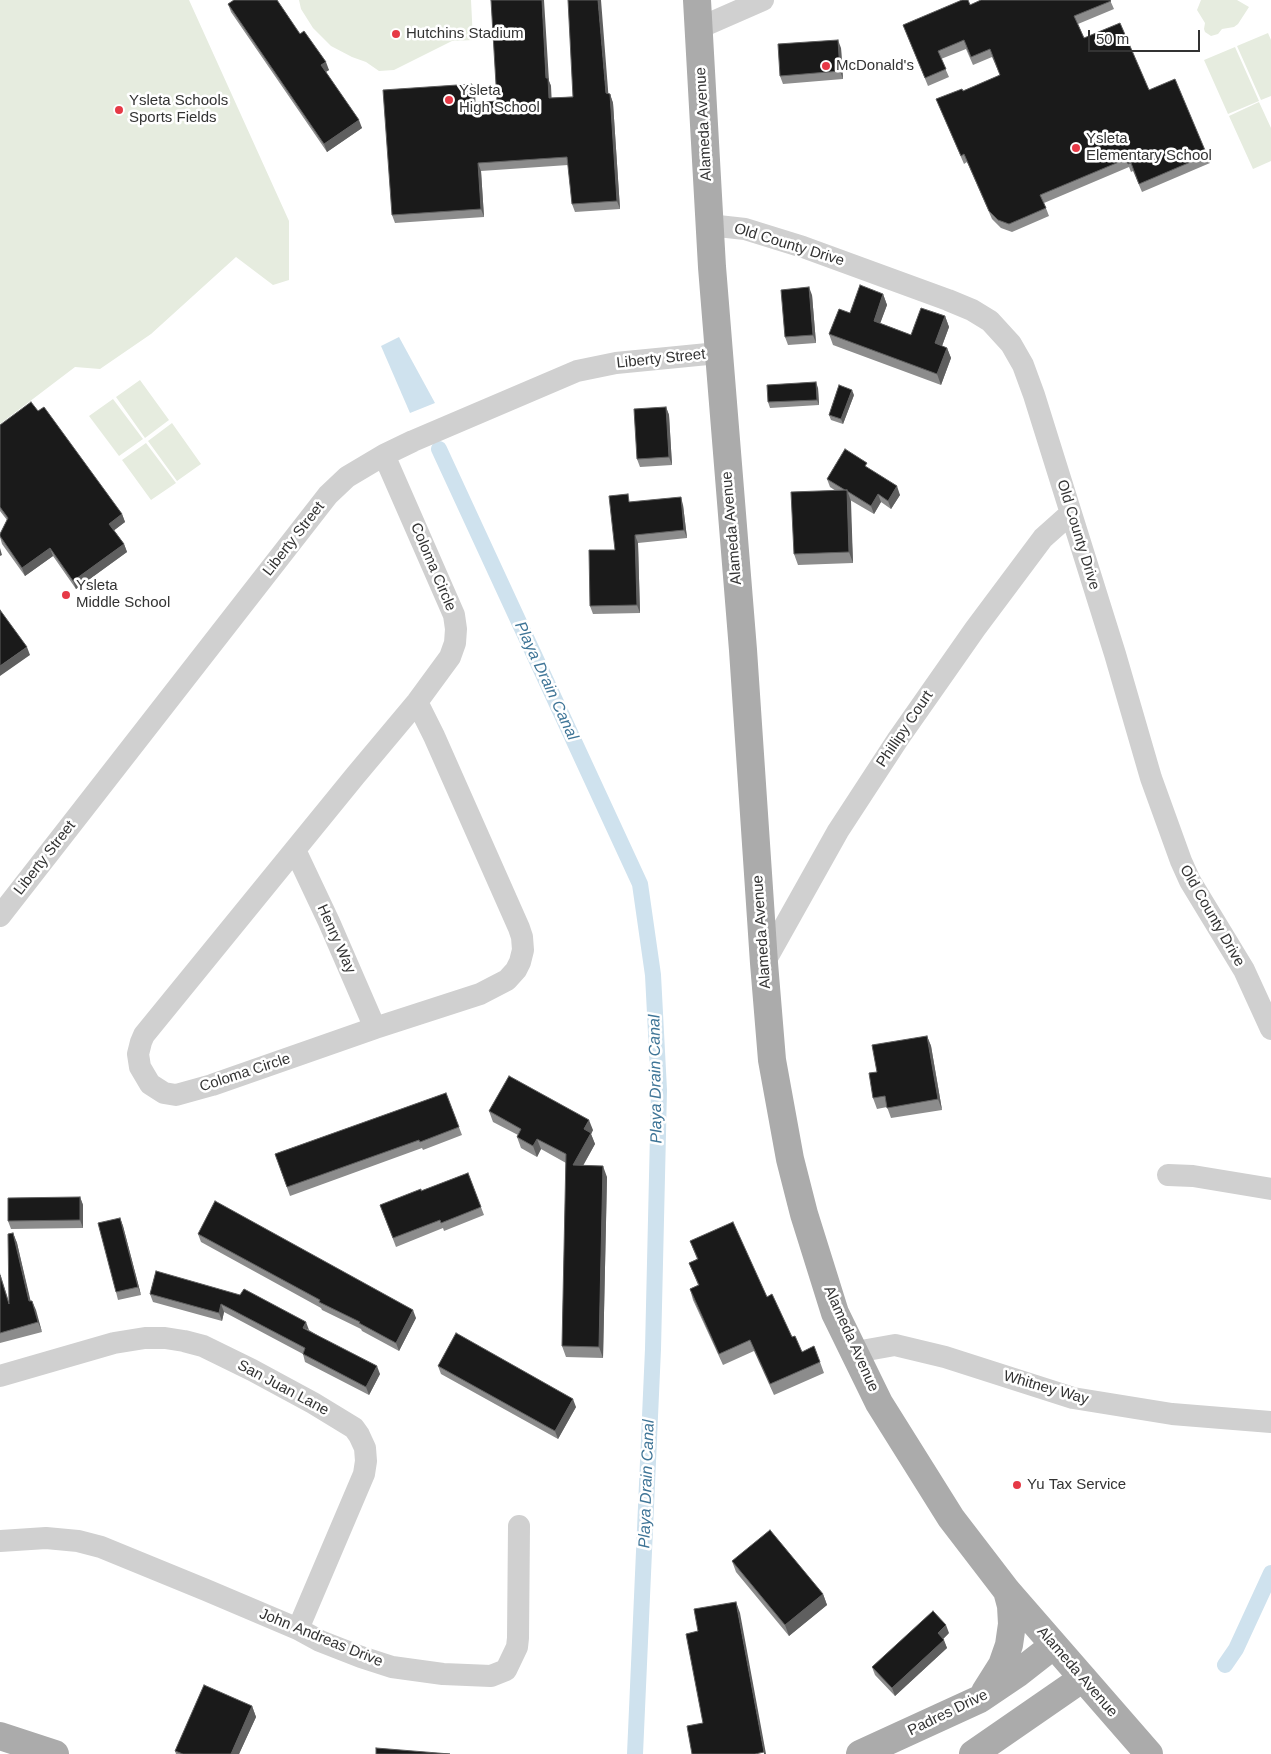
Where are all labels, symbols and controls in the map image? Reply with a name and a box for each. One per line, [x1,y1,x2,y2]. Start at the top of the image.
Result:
scale bar [1091,20,1204,52]
place label: Hutchins Stadium [406,25,524,43]
marker: Hutchins Stadium [390,28,402,40]
text: 50 m [1096,30,1129,47]
place label: McDonald's [836,57,914,75]
marker: McDonald's [820,60,832,72]
street label: Alameda Avenue [692,67,716,181]
place label: Ysleta High School [459,82,540,117]
place label: Ysleta Schools Sports Fields [129,92,228,127]
marker: Ysleta High School [443,94,455,106]
marker: Ysleta Schools Sports Fields [113,104,125,116]
place label: Ysleta Elementary School [1086,130,1212,165]
marker: Ysleta Elementary School [1070,142,1082,154]
street label: Old County Drive [732,220,846,270]
street label: Liberty Street [616,345,706,373]
street label: Alameda Avenue [718,470,746,586]
street label: Old County Drive [1053,478,1103,592]
street label: Liberty Street [259,498,329,580]
street label: Coloma Circle [406,520,460,614]
place label: Ysleta Middle School [76,577,170,612]
marker: Ysleta Middle School [60,589,72,601]
water label: Playa Drain Canal [510,619,582,743]
street label: Phillipy Court [873,687,937,771]
street label: Liberty Street [10,817,80,899]
street label: Old County Drive [1176,862,1248,970]
street label: Alameda Avenue [749,875,775,989]
street label: Henry Way [313,902,359,976]
water label: Playa Drain Canal [645,1014,667,1144]
street label: Coloma Circle [197,1050,293,1096]
street label: Alameda Avenue [820,1283,882,1395]
street label: San Juan Lane [234,1356,332,1420]
street label: Whitney Way [1001,1367,1091,1409]
water label: Playa Drain Canal [635,1419,659,1549]
place label: Yu Tax Service [1027,1476,1126,1494]
marker: Yu Tax Service [1011,1479,1023,1491]
street label: John Andreas Drive [257,1605,385,1671]
street label: Alameda Avenue [1033,1623,1121,1721]
street label: Padres Drive [905,1686,991,1740]

